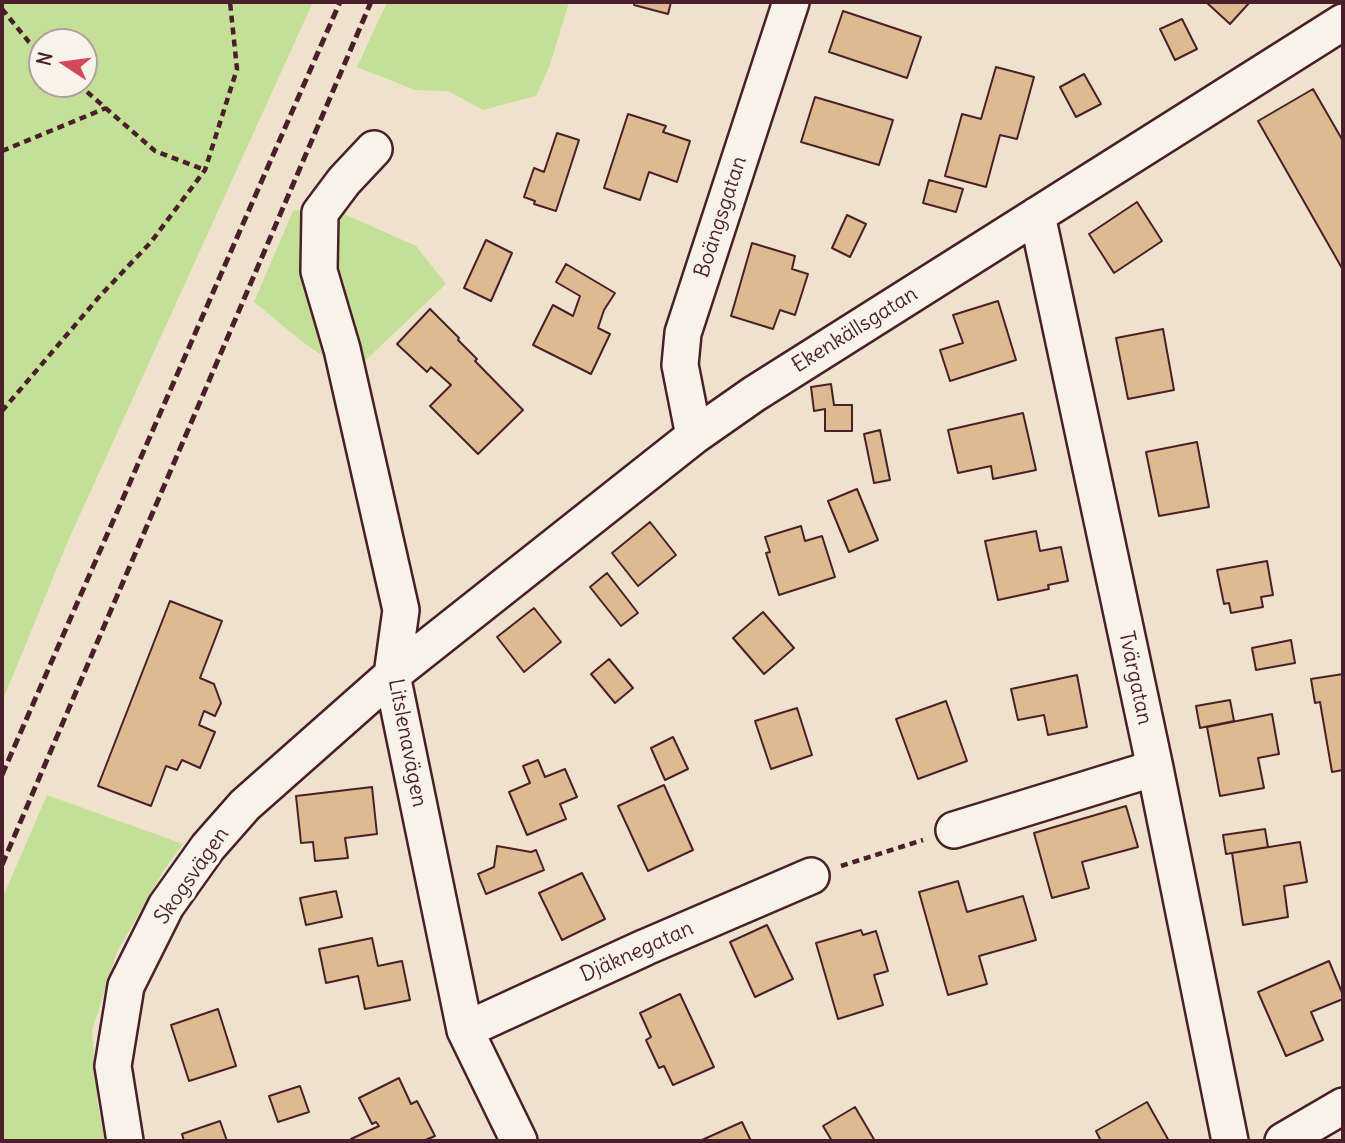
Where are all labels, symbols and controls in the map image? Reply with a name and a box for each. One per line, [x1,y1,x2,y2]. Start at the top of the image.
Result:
north arrow [28,28,98,98]
text: N [31,50,58,68]
street label: Boängsgatan [690,153,752,281]
street label: Ekenkällsgatan [788,281,922,379]
street label: Tvärgatan [1113,629,1157,727]
street label: Litslenavägen [382,677,432,809]
street label: Skogsvägen [149,823,235,929]
street label: Djäknegatan [577,916,697,988]

